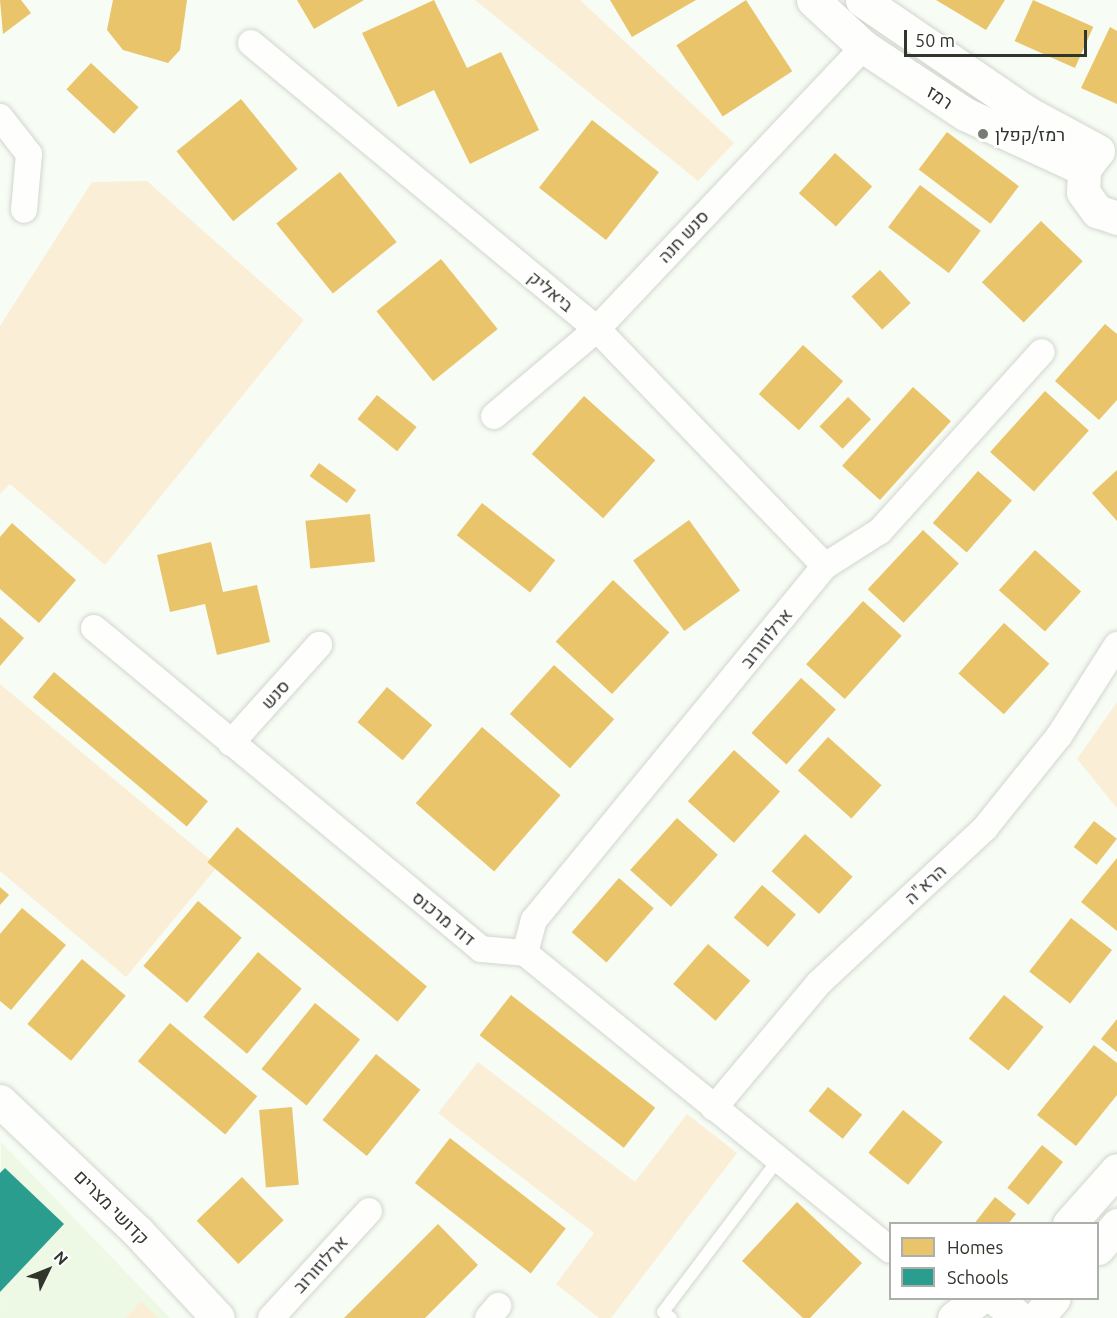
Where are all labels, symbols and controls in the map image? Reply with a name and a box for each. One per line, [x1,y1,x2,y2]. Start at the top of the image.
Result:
scale bar [907,18,1090,56]
text: 50 m [915,30,955,50]
street label: רמז [923,81,957,113]
place label: רמז/קפלן [995,123,1065,145]
marker: רמז/קפלן [976,127,990,141]
street label: סנש חנה [653,205,713,267]
street label: ביאליק [524,266,578,316]
street label: ארלוזורוב [736,604,796,672]
street label: סנש [256,675,294,713]
street label: הרא"ה [900,859,950,909]
street label: דוד מרכוס [408,886,480,950]
street label: קדושי מצרים [70,1165,154,1249]
legend [889,1222,1099,1300]
street label: ארלוזורוב [288,1231,352,1297]
text: Homes [947,1237,1003,1257]
north arrow [18,1240,78,1300]
text: N [51,1247,72,1268]
text: Schools [947,1267,1009,1287]

